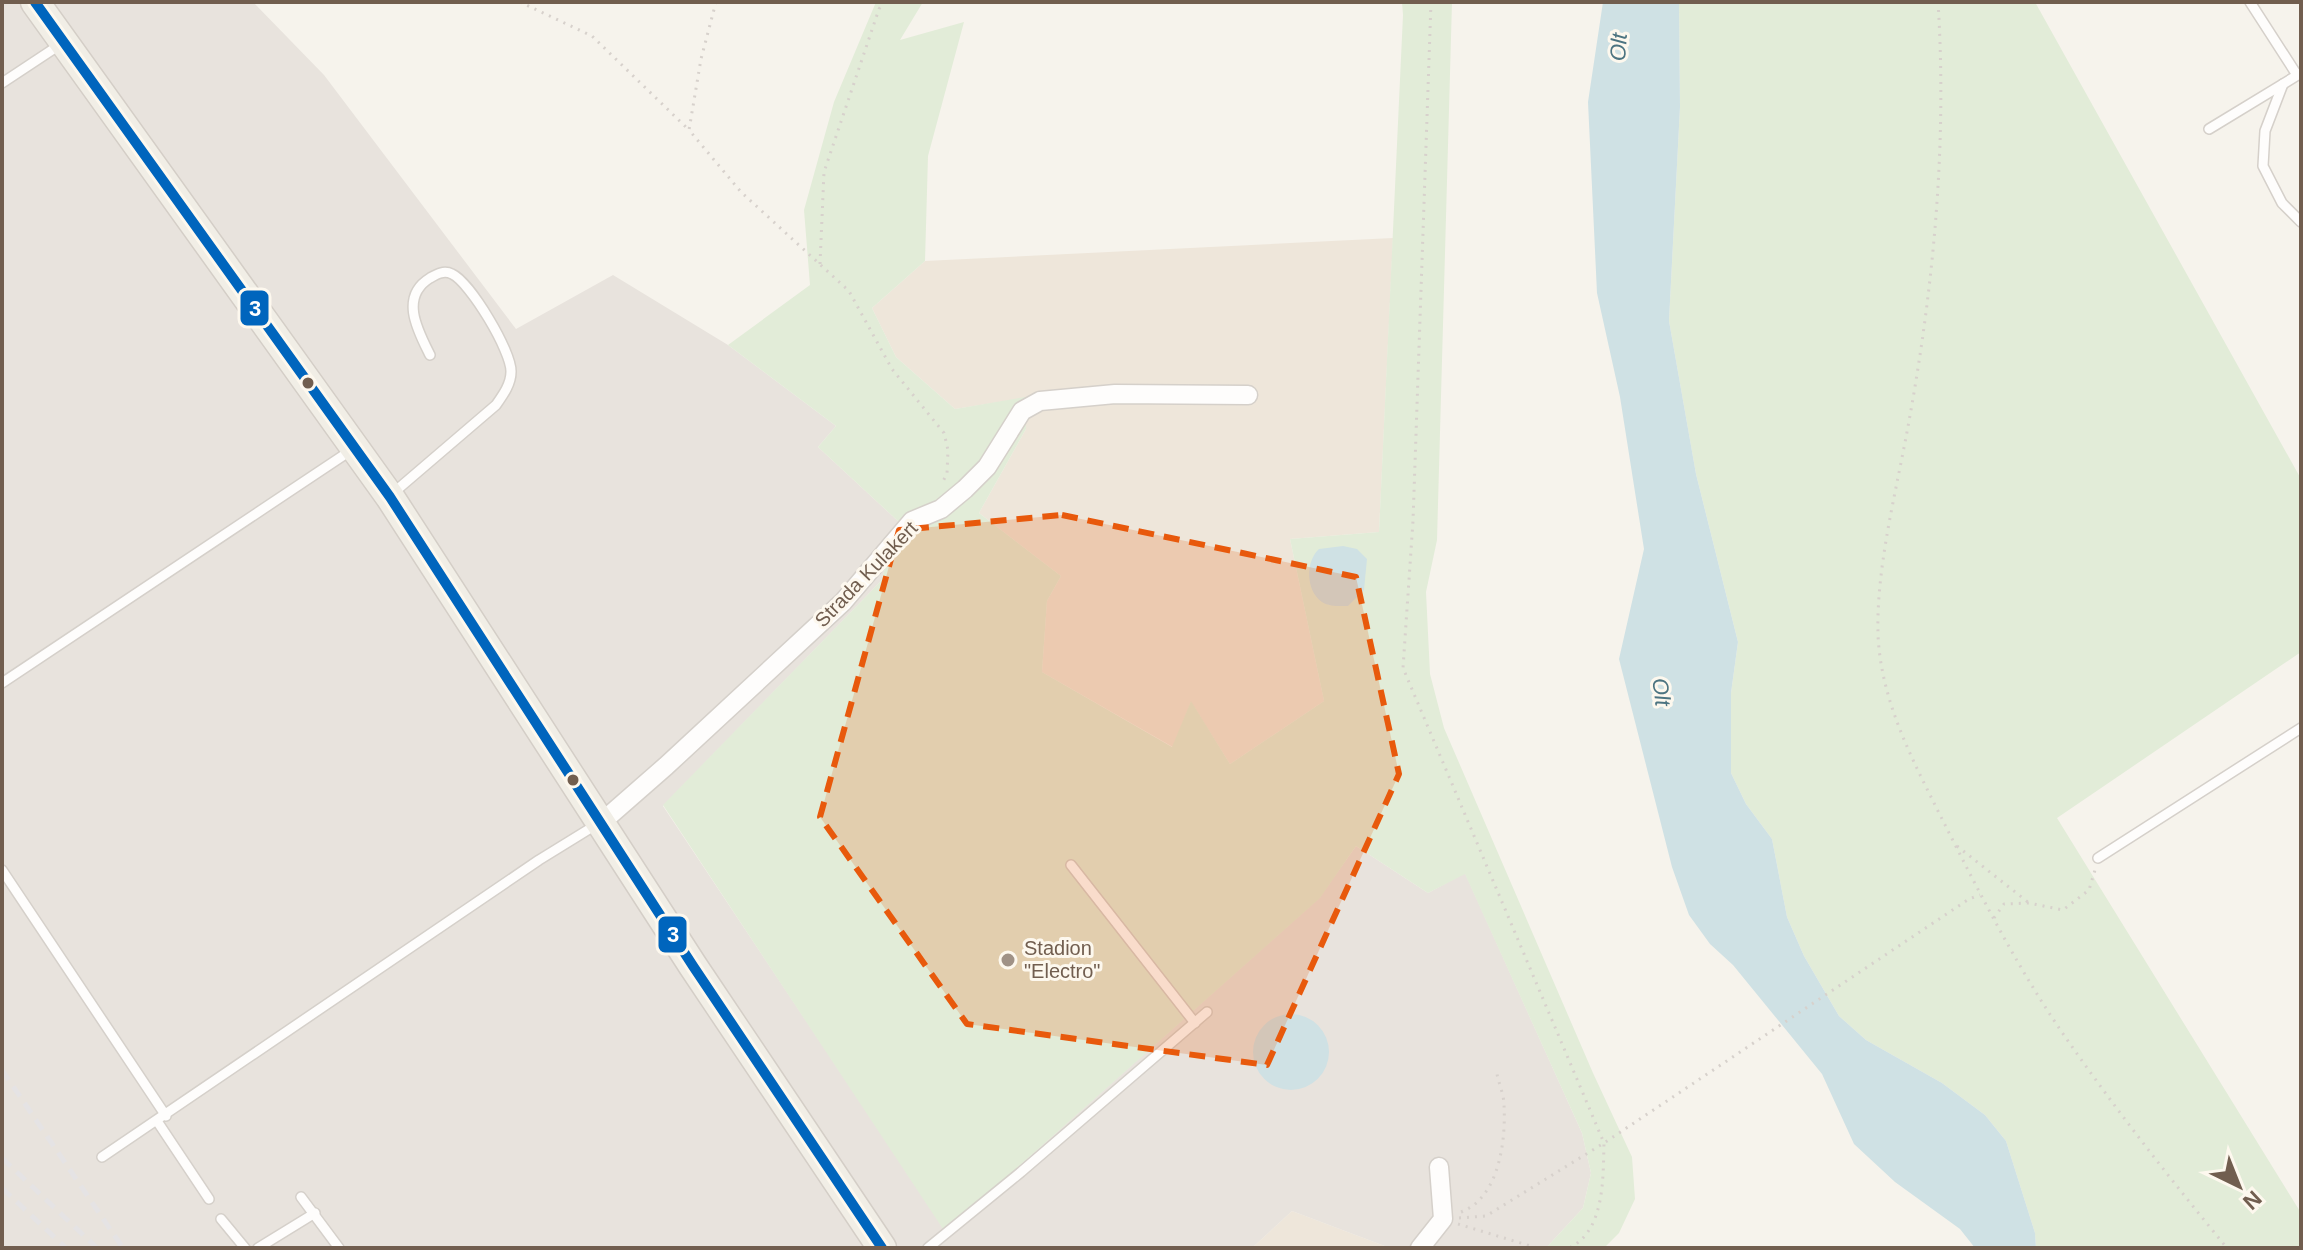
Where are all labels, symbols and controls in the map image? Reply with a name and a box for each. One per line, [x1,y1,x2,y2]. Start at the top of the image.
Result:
water label: Olt [1605,31,1632,62]
line badge: 3 [239,289,270,327]
text: 3 [249,296,261,321]
unlabelled marker [300,375,316,391]
street label: Strada Kulakert [810,516,922,631]
water label: Olt [1647,677,1676,708]
unlabelled marker [565,772,581,788]
line badge: 3 [657,915,688,954]
text: 3 [667,922,679,947]
place label: Stadion "Electro" [1024,937,1100,982]
marker: Stadion "Electro" [999,951,1017,969]
north arrow [2199,1146,2279,1226]
text: N [2238,1186,2267,1215]

